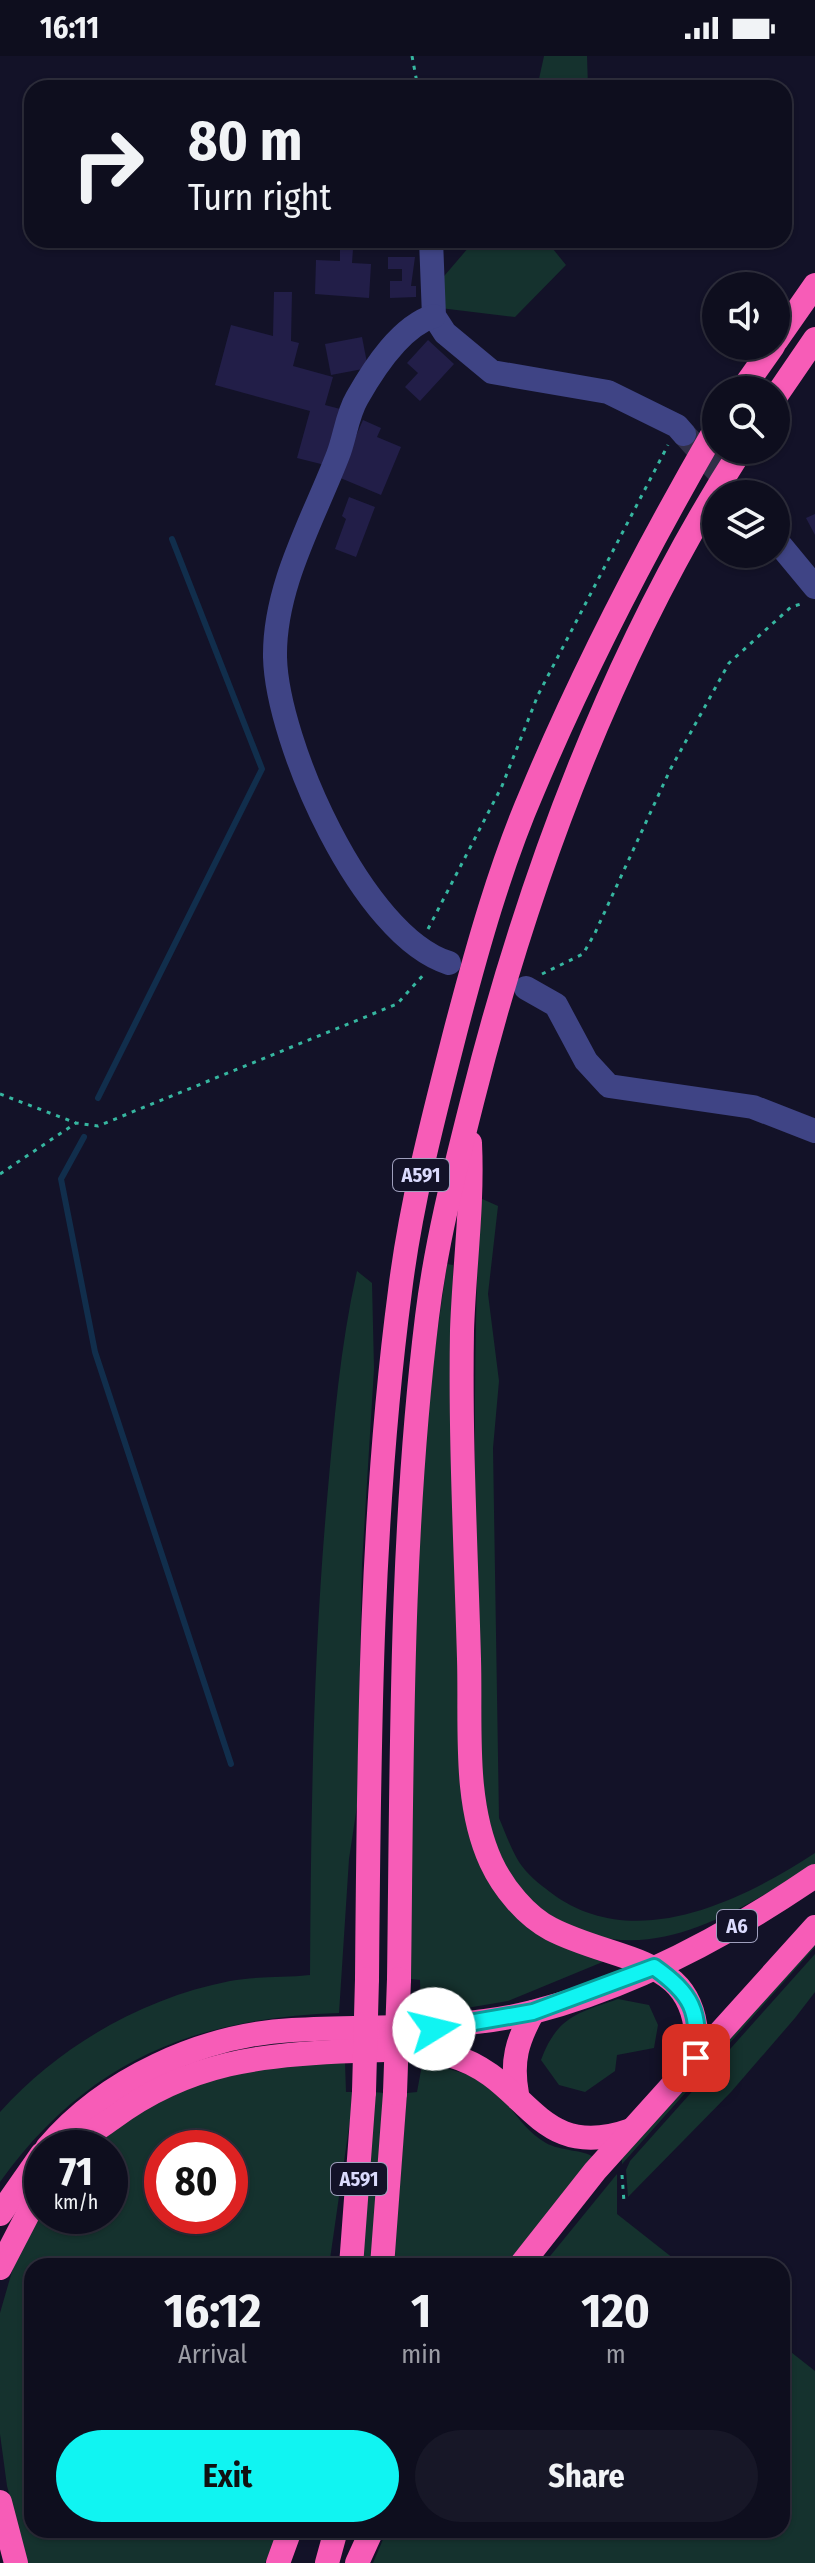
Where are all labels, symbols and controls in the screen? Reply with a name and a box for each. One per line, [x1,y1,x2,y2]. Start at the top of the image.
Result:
text: 16:11 [40,10,99,46]
text: 80 m [188,108,303,175]
icon: right [56,112,160,216]
text: Turn right [188,176,331,220]
map controls [702,272,790,568]
button: sound [702,272,790,360]
button: search [702,376,790,464]
button: layers [702,480,790,568]
road number: A591 [393,1159,449,1191]
road number: A6 [717,1910,757,1942]
position arrow [392,1987,476,2071]
pin [662,2024,730,2092]
icon: arrive [674,2036,718,2080]
speed limit sign: 80 [144,2130,248,2234]
text: 71 [59,2148,93,2196]
road number: A591 [331,2163,387,2195]
text: km/h [54,2190,98,2214]
text: 16:12 [164,2282,261,2340]
text: 1 [411,2282,431,2340]
text: 120 [581,2282,650,2340]
text: Arrival [178,2339,247,2370]
text: min [401,2339,441,2370]
text: m [606,2339,626,2370]
button: Exit [56,2430,399,2522]
button: Share [415,2430,758,2522]

